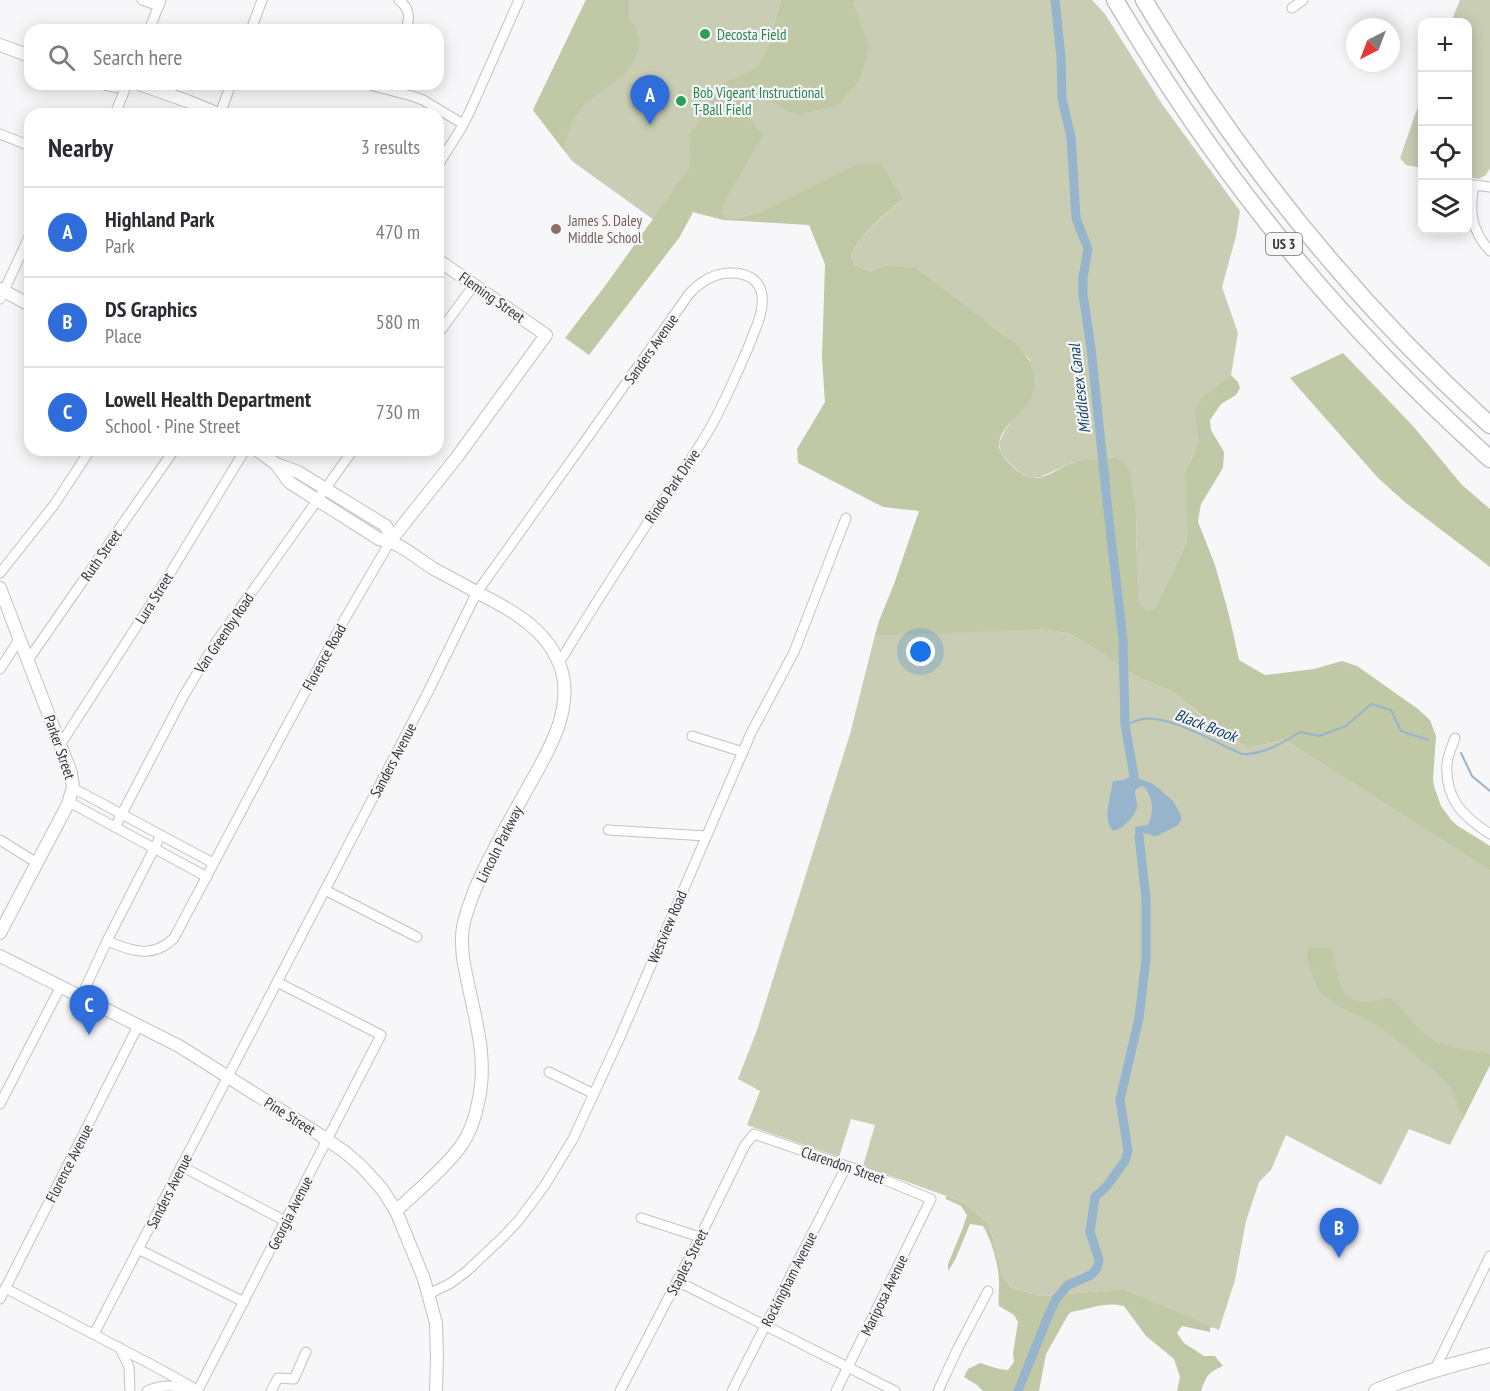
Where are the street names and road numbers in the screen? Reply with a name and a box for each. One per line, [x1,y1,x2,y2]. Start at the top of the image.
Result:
road number: US 3 [1266,233,1302,255]
street label: Fleming Street [455,267,529,327]
street label: Sanders Avenue [620,310,682,388]
street label: Rindo Park Drive [640,445,704,527]
street label: Ruth Street [76,526,126,584]
street label: Lura Street [131,569,177,627]
street label: Van Greenby Road [190,589,258,678]
street label: Florence Road [298,620,350,694]
street label: Parker Street [40,712,80,782]
street label: Sanders Avenue [365,720,421,800]
street label: Lincoln Parkway [472,802,527,886]
street label: Westview Road [643,888,691,966]
street label: Pine Street [261,1093,319,1139]
street label: Florence Avenue [41,1121,97,1205]
street label: Clarendon Street [799,1142,887,1188]
street label: Sanders Avenue [142,1150,196,1232]
street label: Georgia Avenue [263,1173,317,1253]
street label: Staples Street [662,1226,712,1298]
street label: Rockingham Avenue [757,1229,821,1329]
street label: Mariposa Avenue [856,1251,912,1339]

